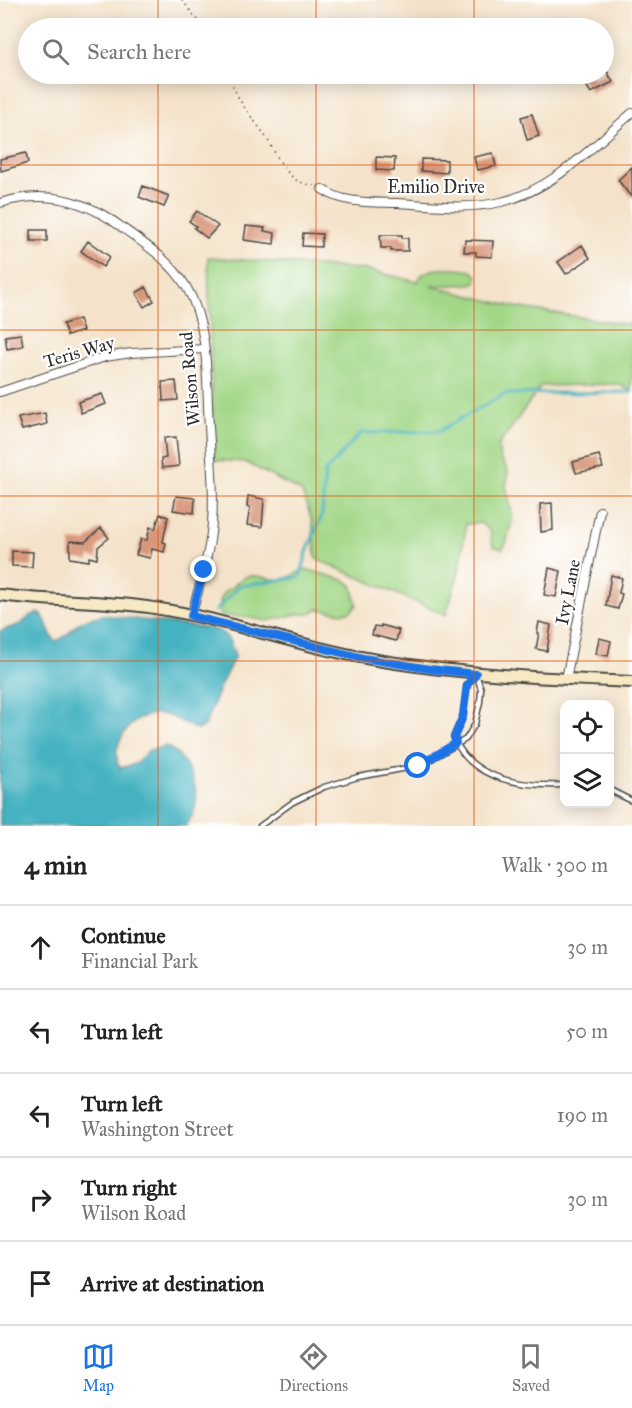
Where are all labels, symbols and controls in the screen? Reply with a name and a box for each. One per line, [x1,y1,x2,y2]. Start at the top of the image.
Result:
search box [18,18,614,84]
icon: search [39,35,72,68]
text: Search here [87,38,191,65]
street label: Emilio Drive [387,176,485,198]
street label: Teris Way [41,331,117,373]
street label: Wilson Road [175,331,205,427]
route end [190,556,216,582]
street label: Ivy Lane [551,557,585,627]
map controls [560,700,614,808]
button: locate [560,700,614,754]
route start [404,752,430,778]
button: layers [560,754,614,808]
text: 4 min [24,849,87,881]
text: Walk · 300 m [501,853,608,877]
text: Continue [81,922,166,949]
icon: ahead [24,931,57,964]
text: 30 m [567,935,608,959]
text: Financial Park [81,949,198,973]
icon: left [24,1015,57,1048]
text: Turn left [81,1018,163,1045]
text: 50 m [566,1019,608,1043]
text: Turn left [81,1090,163,1117]
icon: left [24,1099,57,1132]
text: 190 m [557,1103,608,1127]
text: Washington Street [81,1117,234,1141]
text: Turn right [81,1174,177,1201]
icon: right [24,1183,57,1216]
text: 30 m [567,1187,608,1211]
text: Wilson Road [81,1201,186,1225]
icon: arrive [24,1267,57,1300]
text: Arrive at destination [81,1270,264,1297]
tab: Map [82,1340,115,1395]
tab: Directions [279,1340,348,1395]
tab: Saved [512,1340,550,1395]

